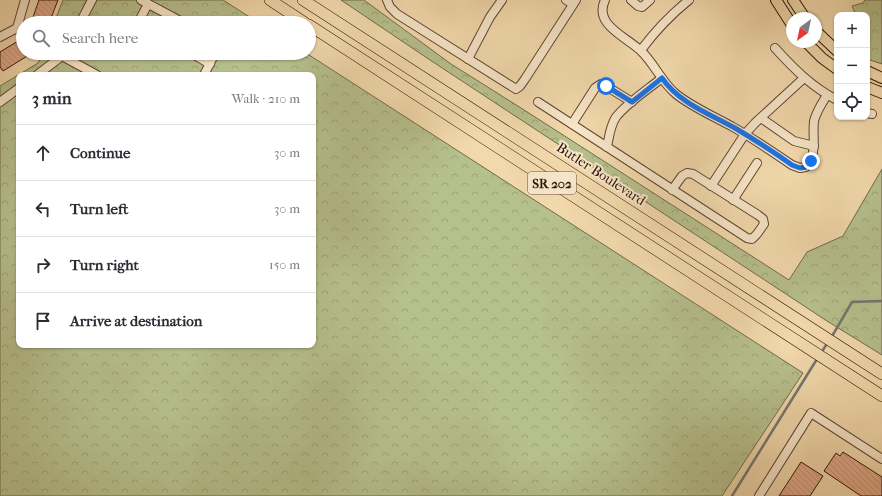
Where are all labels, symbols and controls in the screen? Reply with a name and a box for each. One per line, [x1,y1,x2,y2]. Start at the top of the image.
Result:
north arrow [786,12,822,48]
map controls [834,12,870,120]
button: + [834,12,870,48]
search box [16,16,316,60]
icon: search [30,27,52,49]
text: Search here [62,29,138,47]
button: − [834,48,870,84]
route start [597,77,615,95]
button: locate [834,84,870,120]
text: 3 min [32,88,72,108]
text: Walk · 210 m [232,91,300,106]
street label: Butler Boulevard [553,139,649,209]
icon: ahead [32,142,54,164]
text: Continue [70,144,130,162]
text: 30 m [274,145,300,160]
route end [802,152,820,170]
road number: SR 202 [528,172,576,194]
icon: left [32,198,54,220]
text: Turn left [70,200,128,218]
text: 30 m [274,201,300,216]
icon: right [32,254,54,276]
text: Turn right [70,256,139,274]
text: 150 m [269,257,300,272]
icon: arrive [32,310,54,332]
text: Arrive at destination [70,312,202,330]

